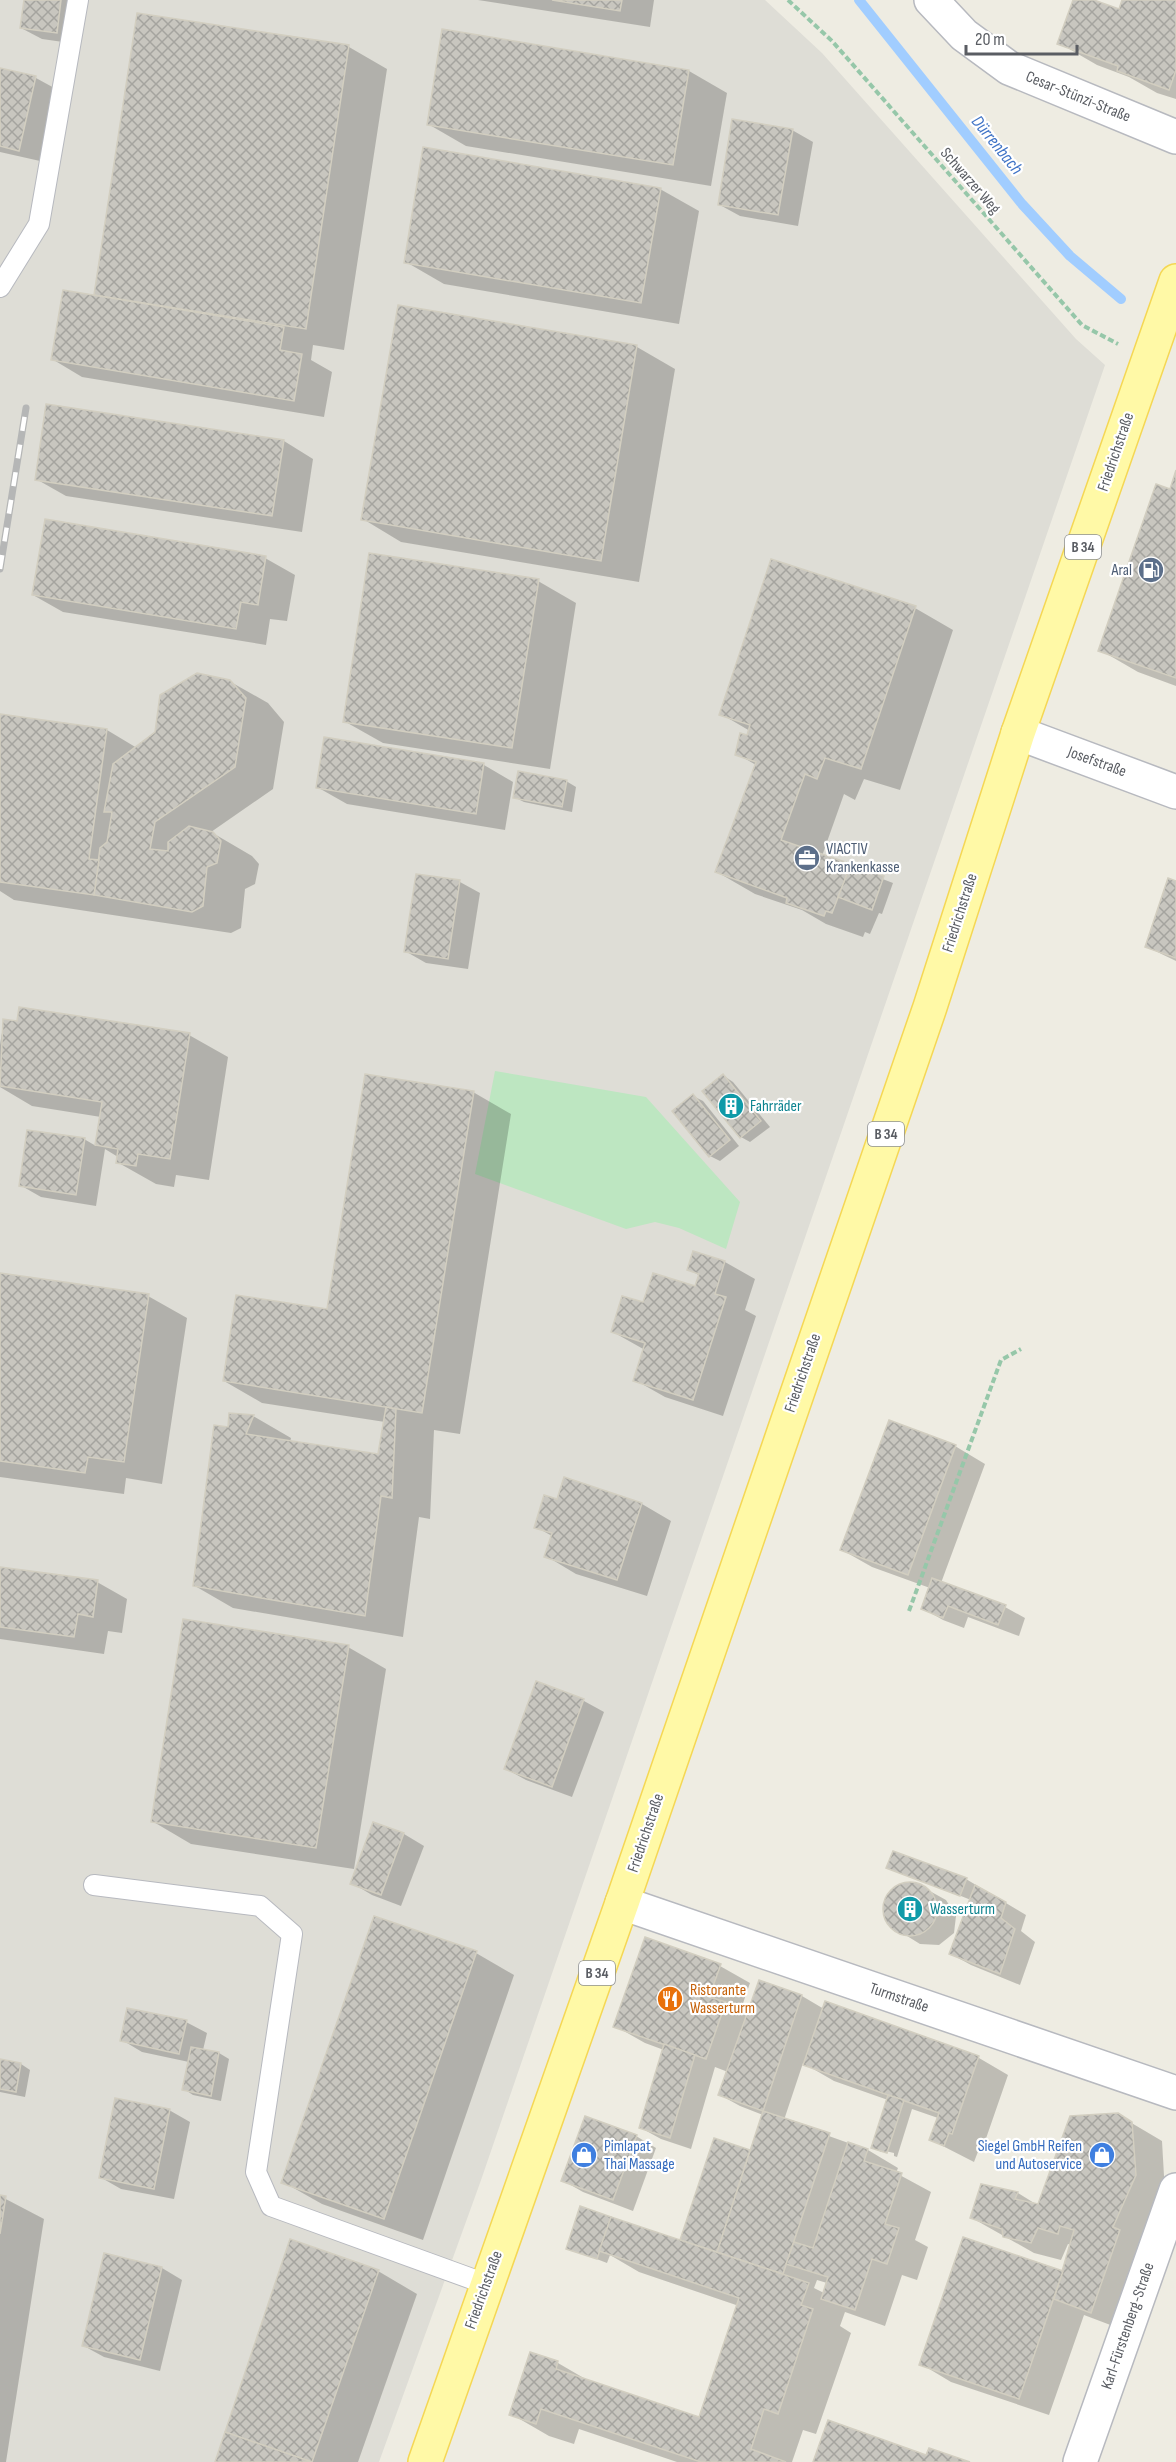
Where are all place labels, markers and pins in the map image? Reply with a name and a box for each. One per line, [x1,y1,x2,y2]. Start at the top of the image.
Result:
fuel station icon: Aral [1136,555,1166,585]
place label: Aral [1110,561,1132,580]
place label: VIACTIV Krankenkasse [826,840,900,877]
office icon: VIACTIV Krankenkasse [792,843,822,873]
building icon: Fahrräder [716,1091,746,1121]
place label: Fahrräder [750,1097,802,1116]
building icon: Wasserturm [895,1894,925,1924]
place label: Wasserturm [930,1900,995,1919]
place label: Ristorante Wasserturm [690,1981,755,2018]
restaurant icon: Ristorante Wasserturm [655,1984,685,2014]
place label: Pimlapat Thai Massage [604,2137,675,2174]
place label: Siegel GmbH Reifen und Autoservice [978,2137,1082,2174]
shop icon: Pimlapat Thai Massage [569,2140,599,2170]
shop icon: Siegel GmbH Reifen und Autoservice [1087,2140,1117,2170]

